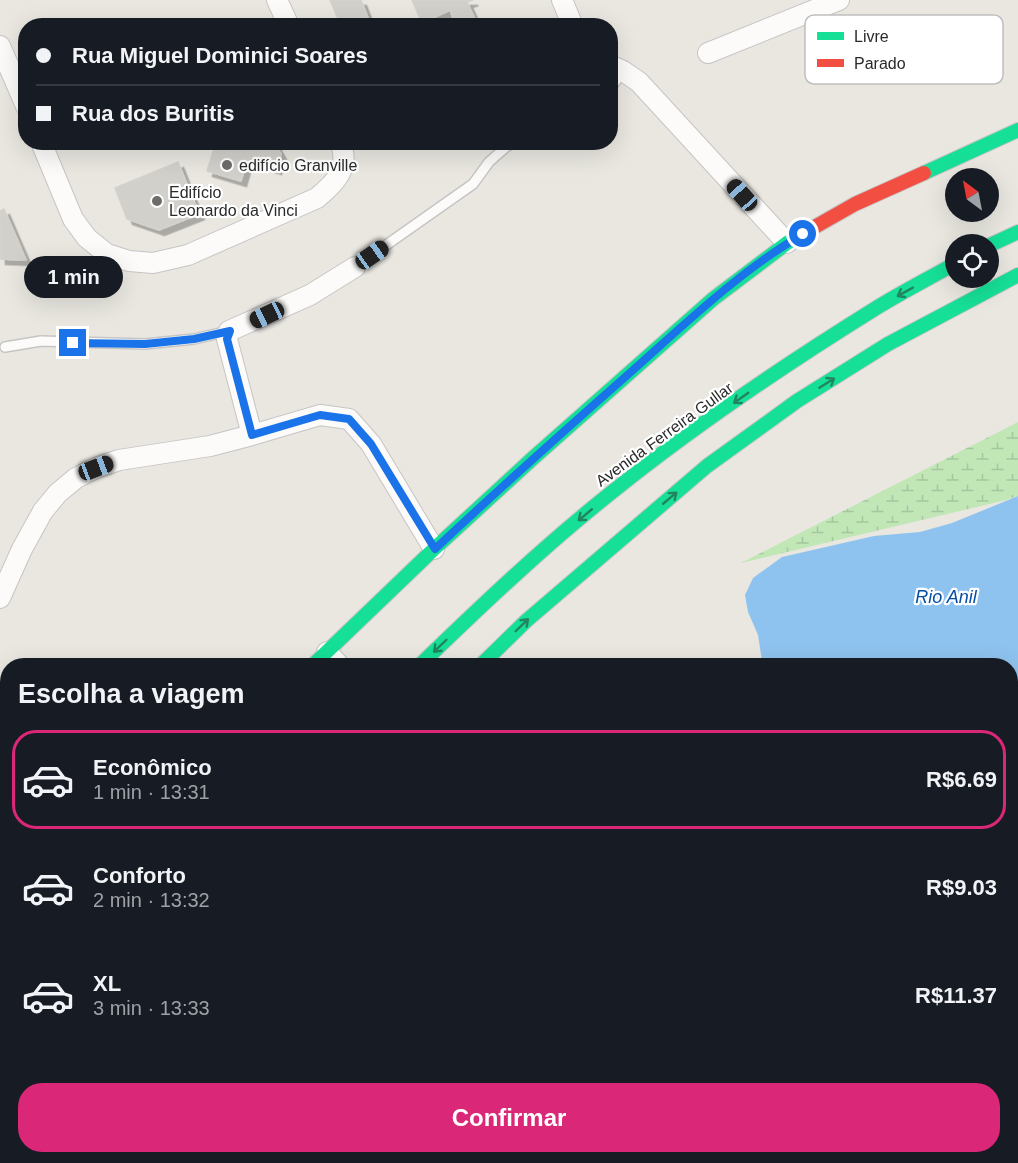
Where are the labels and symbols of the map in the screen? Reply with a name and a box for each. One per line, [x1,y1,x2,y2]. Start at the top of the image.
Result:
legend [805,15,1003,84]
text: Livre [854,28,889,45]
text: Parado [854,55,906,72]
place label: edifício Granville [239,157,357,174]
marker: edifício Granville [220,158,234,172]
north arrow [945,168,999,222]
car [723,176,761,214]
place label: Edifício Leonardo da Vinci [169,184,298,219]
marker: Edifício Leonardo da Vinci [150,194,164,208]
route start [789,220,816,247]
car [352,237,392,273]
callout: 1 min [23,256,122,298]
one-way arrow [896,287,914,298]
car [247,299,287,331]
route end [59,329,86,356]
one-way arrow [818,376,835,388]
street label: Avenida Ferreira Gullar [593,379,737,490]
one-way arrow [733,392,749,404]
car [76,453,116,483]
one-way arrow [662,491,678,504]
one-way arrow [578,508,593,522]
water label: Rio Anil [915,587,978,607]
one-way arrow [514,618,529,632]
one-way arrow [433,638,448,653]

